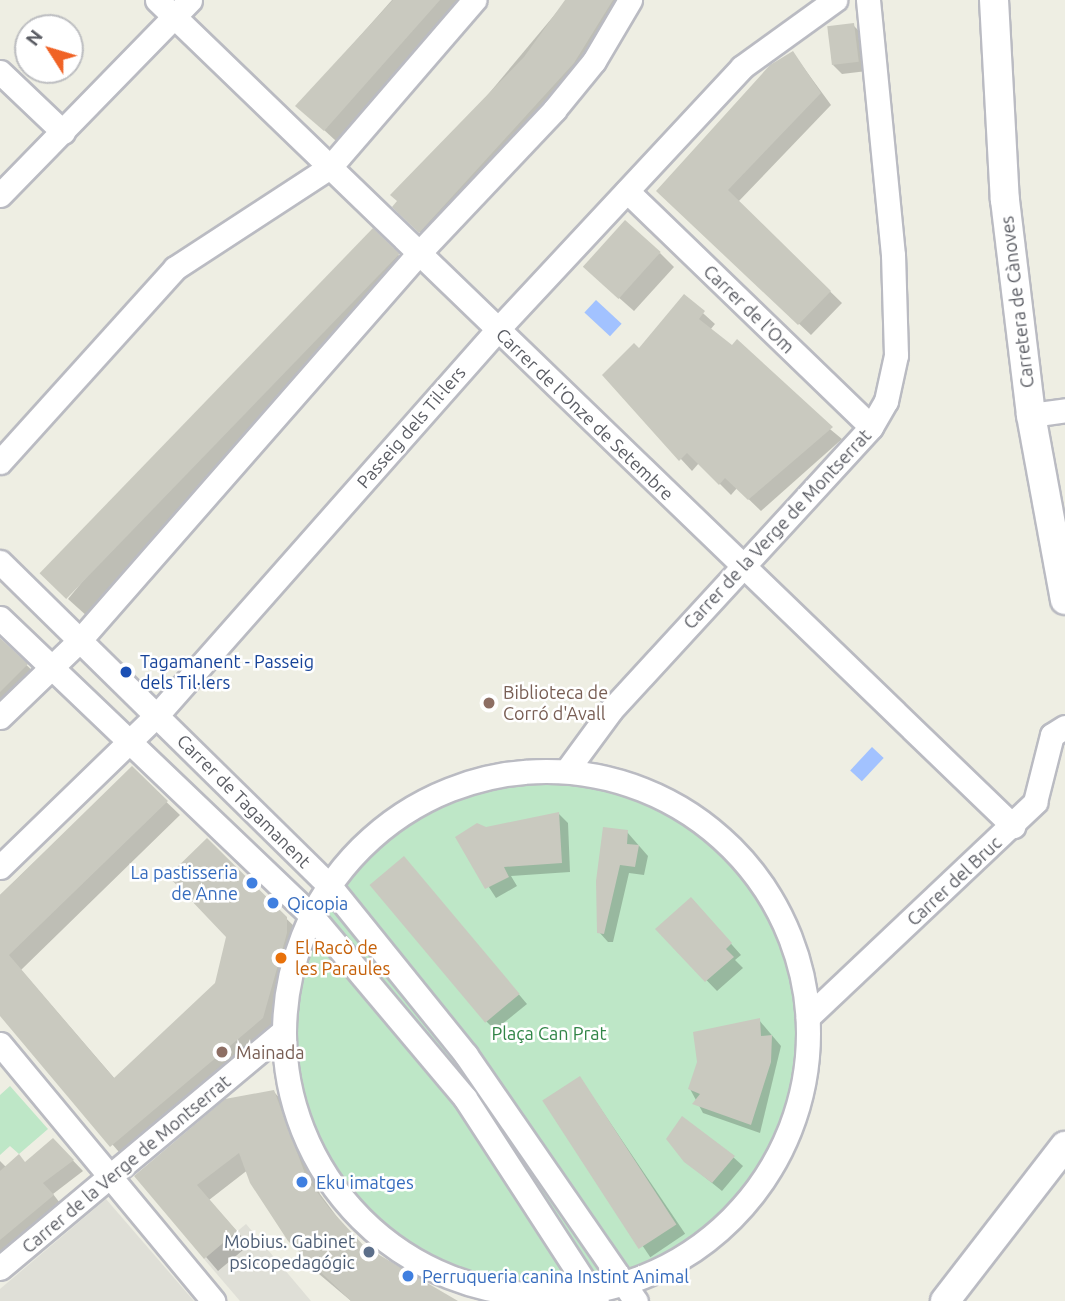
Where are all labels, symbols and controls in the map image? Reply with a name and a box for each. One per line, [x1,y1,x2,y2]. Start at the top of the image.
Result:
north arrow [14,14,84,84]
text: N [21,25,47,50]
street label: Carretera de Cànoves [996,215,1038,389]
street label: Carrer de l'Om [699,260,799,358]
street label: Carrer de l'Onze de Setembre [492,323,678,505]
street label: Passeig dels Til·lers [352,362,470,492]
street label: Carrer de la Verge de Montserrat [679,425,875,633]
place label: Tagamanent - Passeig dels Til·lers [140,651,314,694]
marker: Tagamanent - Passeig dels Til·lers [118,664,134,680]
place label: Biblioteca de Corró d'Avall [503,682,608,724]
marker: Biblioteca de Corró d'Avall [481,695,497,711]
street label: Carrer de Tagamanent [173,730,315,872]
street label: Carrer del Bruc [902,832,1006,930]
place label: La pastisseria de Anne [130,862,238,904]
marker: La pastisseria de Anne [244,875,260,891]
place label: Qicopia [287,892,348,914]
marker: Qicopia [265,895,281,911]
place label: El Racò de les Paraules [295,937,390,979]
marker: El Racò de les Paraules [273,950,289,966]
park label: Plaça Can Prat [491,1022,607,1044]
place label: Mainada [236,1041,305,1063]
marker: Mainada [214,1044,230,1060]
street label: Carrer de la Verge de Montserrat [17,1070,235,1258]
place label: Eku imatges [316,1171,414,1193]
marker: Eku imatges [294,1174,310,1190]
place label: Mobius. Gabinet psicopedagógic [224,1231,355,1274]
marker: Mobius. Gabinet psicopedagógic [361,1244,377,1260]
place label: Perruqueria canina Instint Animal [422,1265,689,1287]
marker: Perruqueria canina Instint Animal [400,1268,416,1284]

